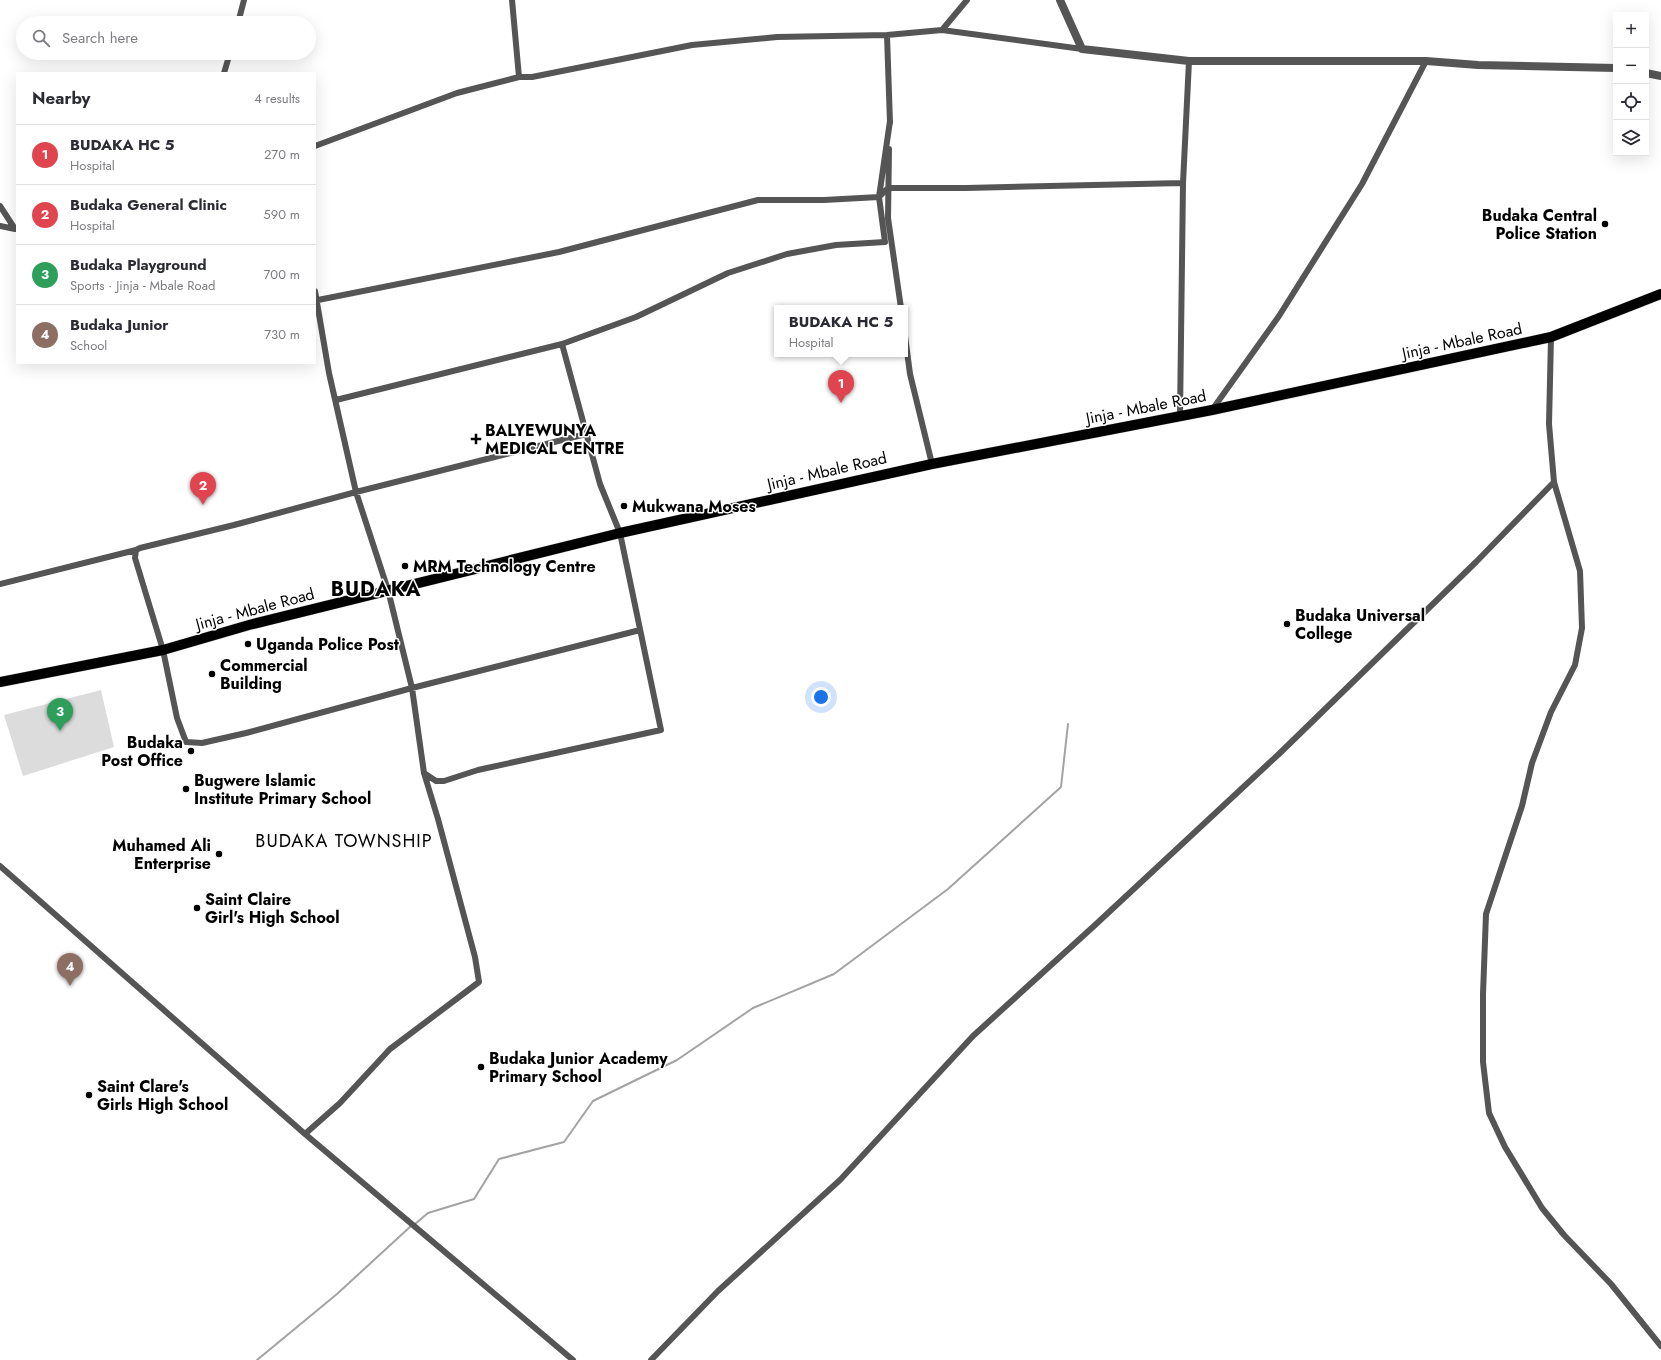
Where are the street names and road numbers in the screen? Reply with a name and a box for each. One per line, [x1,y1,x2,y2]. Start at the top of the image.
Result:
street label: Jinja - Mbale Road [1398,317,1524,365]
street label: Jinja - Mbale Road [1082,384,1208,430]
street label: Jinja - Mbale Road [763,446,889,496]
street label: Jinja - Mbale Road [191,582,317,636]

